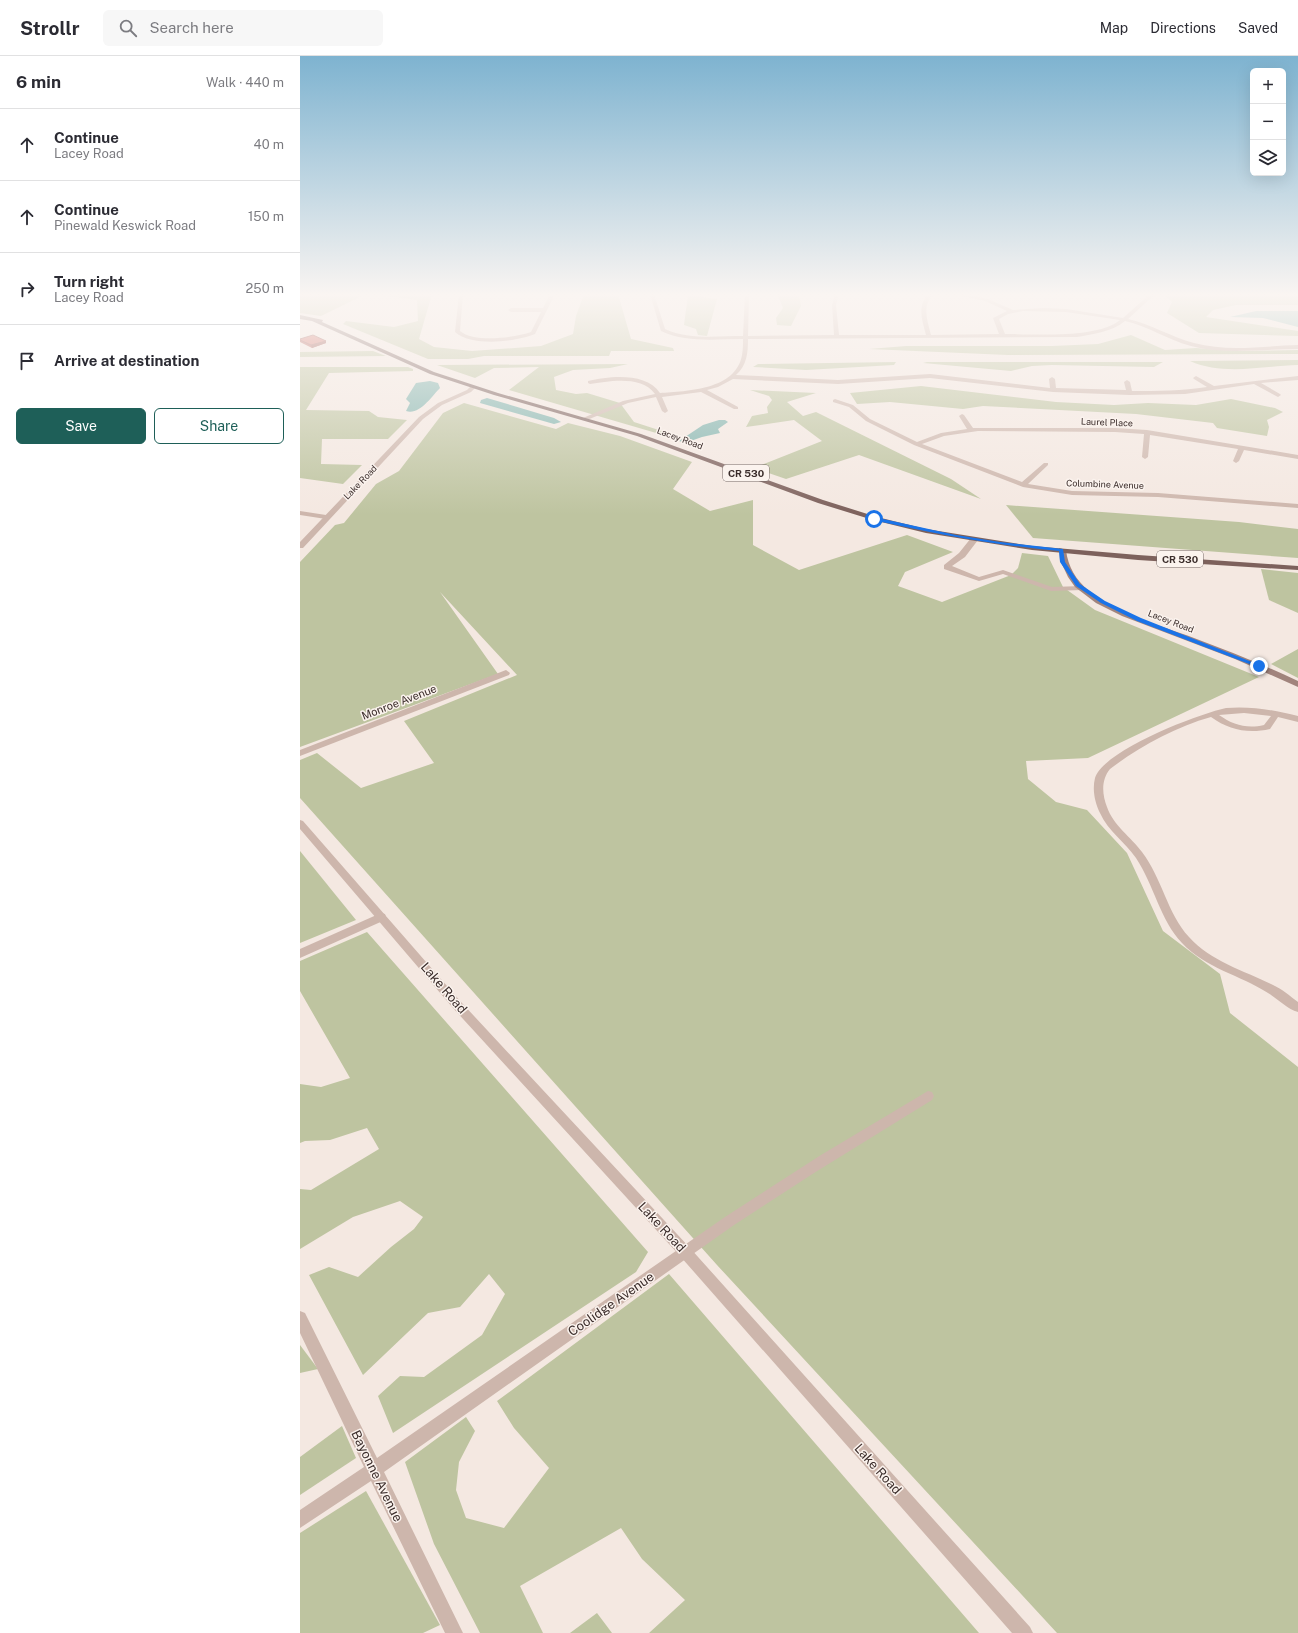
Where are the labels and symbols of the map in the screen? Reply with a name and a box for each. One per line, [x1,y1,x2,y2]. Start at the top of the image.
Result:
street label: Laurel Place [1081,416,1133,428]
street label: Lacey Road [655,425,705,451]
street label: Lake Road [341,463,379,501]
road number: CR 530 [723,465,769,481]
street label: Columbine Avenue [1066,477,1144,491]
route start [865,510,883,528]
road number: CR 530 [1157,551,1203,567]
street label: Lacey Road [1147,607,1195,635]
route end [1250,657,1268,675]
street label: Monroe Avenue [360,682,438,722]
street label: Lake Road [418,959,470,1017]
street label: Lake Road [635,1199,689,1255]
street label: Coolidge Avenue [565,1269,657,1339]
street label: Bayonne Avenue [348,1428,406,1524]
street label: Lake Road [851,1441,905,1497]

